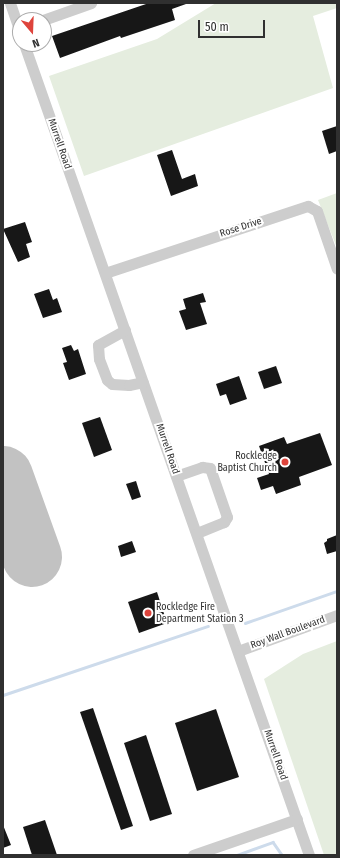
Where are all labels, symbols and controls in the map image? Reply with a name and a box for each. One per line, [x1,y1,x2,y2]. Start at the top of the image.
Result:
north arrow [12,12,52,52]
scale bar [200,12,267,38]
text: 50 m [205,20,229,34]
text: N [31,36,41,50]
street label: Murrell Road [45,117,73,171]
street label: Rose Drive [219,216,263,240]
street label: Murrell Road [153,422,181,476]
place label: Rockledge Baptist Church [217,450,277,474]
marker: Rockledge Baptist Church [280,457,290,467]
place label: Rockledge Fire Department Station 3 [156,601,243,624]
marker: Rockledge Fire Department Station 3 [143,608,153,618]
street label: Roy Wall Boulevard [249,614,327,652]
street label: Murrell Road [261,728,289,782]

